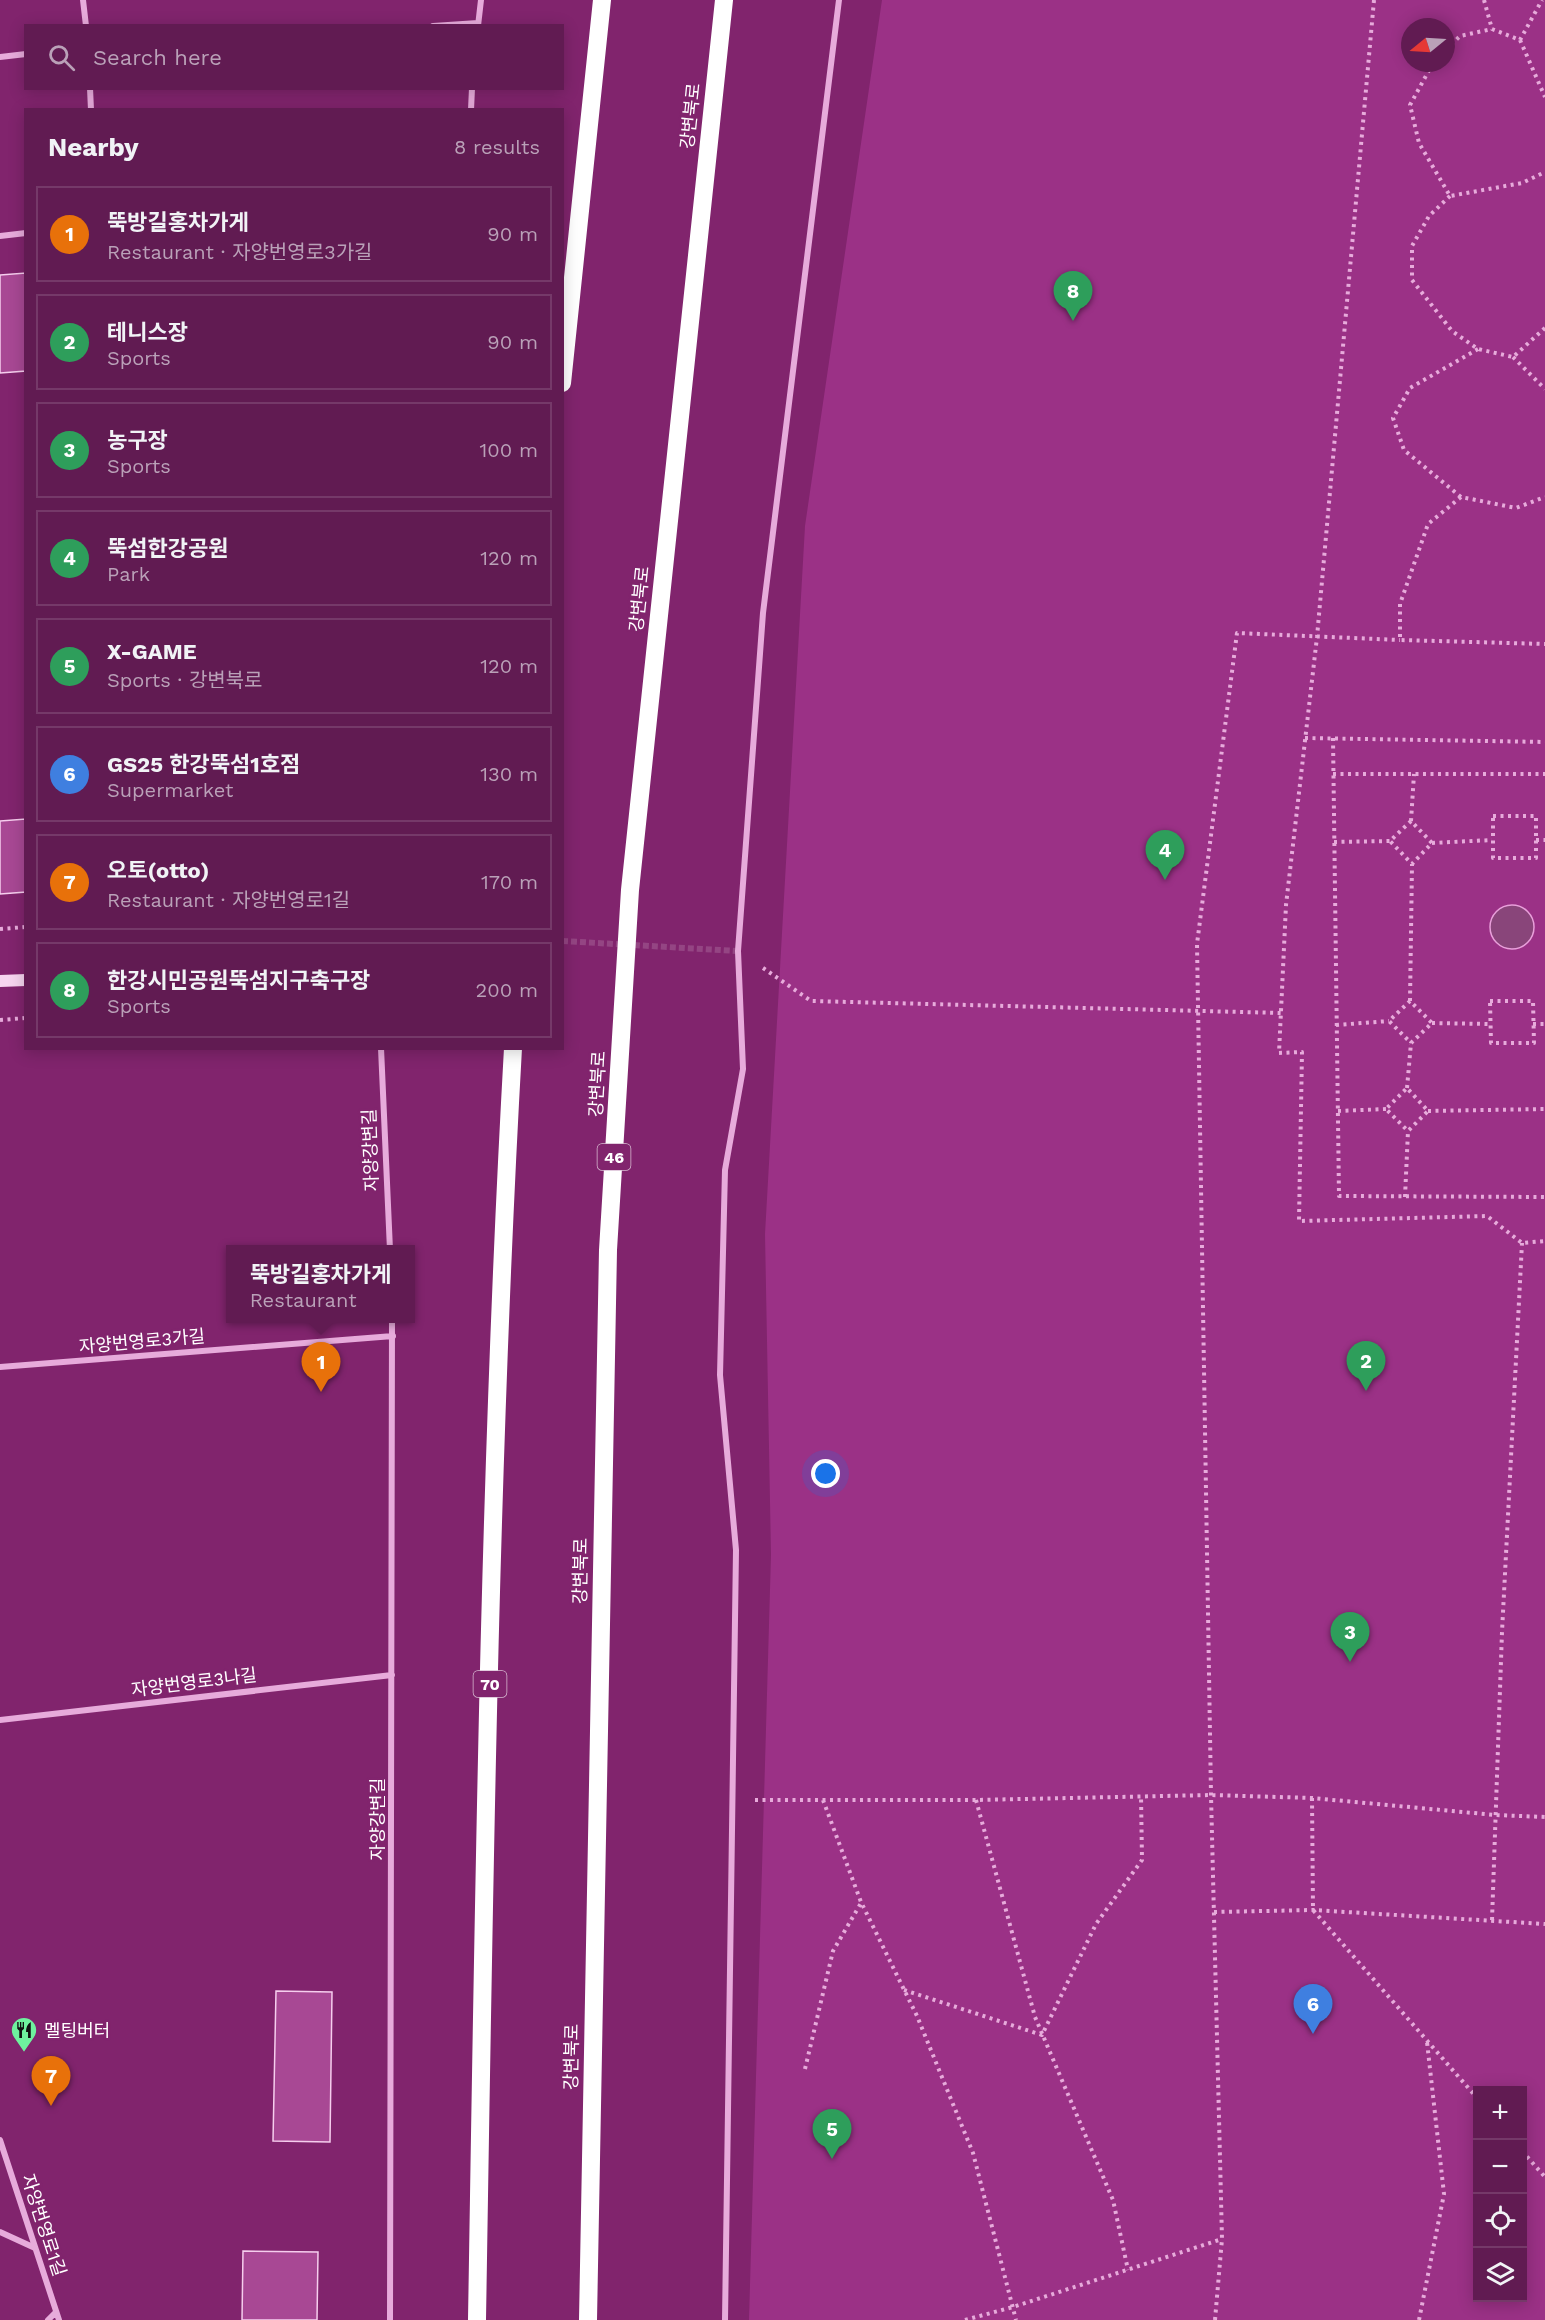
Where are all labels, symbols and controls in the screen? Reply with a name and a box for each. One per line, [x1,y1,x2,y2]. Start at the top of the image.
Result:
north arrow [1401,18,1455,72]
search box [24,24,564,90]
icon: search [45,41,78,74]
text: Search here [93,45,222,70]
street label: 강변북로 [676,82,704,150]
text: Nearby [48,132,139,162]
text: 8 results [454,135,540,159]
text: 뚝방길홍차가게 [107,210,249,235]
text: 1 [65,222,74,246]
text: 90 m [487,222,538,246]
text: Restaurant · 자양번영로3가길 [107,240,373,264]
pin: 8 [1054,272,1092,321]
text: 테니스장 [107,320,188,345]
text: 2 [64,330,75,354]
text: 90 m [487,330,538,354]
text: Sports [107,346,171,370]
text: 농구장 [107,428,168,453]
text: 3 [64,438,75,462]
text: 100 m [479,438,538,462]
text: Sports [107,454,171,478]
text: 뚝섬한강공원 [107,536,228,561]
text: 4 [63,546,76,570]
text: 120 m [480,546,538,570]
text: Park [107,562,150,586]
street label: 강변북로 [625,565,653,633]
text: X-GAME [107,639,197,664]
text: 5 [64,654,75,678]
text: 120 m [480,654,538,678]
text: Sports · 강변북로 [107,668,263,692]
text: GS25 한강뚝섬1호점 [107,752,300,777]
text: 6 [63,762,76,786]
text: 130 m [480,762,538,786]
text: Supermarket [107,778,233,802]
pin: 4 [1146,830,1184,880]
text: 오토(otto) [107,858,209,883]
text: 7 [63,870,76,894]
text: 170 m [481,870,538,894]
text: Restaurant · 자양번영로1길 [107,888,350,912]
text: 한강시민공원뚝섬지구축구장 [107,968,370,993]
text: 8 [63,978,76,1002]
text: 200 m [476,978,538,1002]
text: Sports [107,994,171,1018]
street label: 강변북로 [585,1050,609,1118]
street label: 자양강변길 [358,1108,382,1192]
road number: 46 [598,1144,630,1170]
popup [226,1245,415,1323]
text: 뚝방길홍차가게 [250,1262,391,1287]
text: Restaurant [250,1288,357,1312]
street label: 자양번영로3가길 [78,1325,206,1357]
pin: 1 [302,1342,340,1392]
pin: 2 [1346,1342,1386,1391]
your location [811,1459,840,1488]
street label: 강변북로 [569,1538,591,1604]
pin: 3 [1330,1612,1370,1662]
street label: 자양번영로3나길 [130,1664,258,1700]
road number: 70 [474,1671,506,1697]
street label: 자양강변길 [367,1778,388,1860]
pin: 6 [1294,1984,1332,2034]
restaurant icon: 멜팅버터 [9,2015,39,2053]
place label: 멜팅버터 [44,2020,110,2041]
street label: 강변북로 [560,2024,582,2090]
pin: 7 [32,2056,70,2106]
map controls [1473,2086,1527,2302]
button: + [1473,2086,1527,2140]
pin: 5 [812,2110,852,2159]
button: − [1473,2140,1527,2194]
street label: 자양번영로1길 [18,2171,70,2279]
button: locate [1473,2194,1527,2248]
button: layers [1473,2248,1527,2302]

